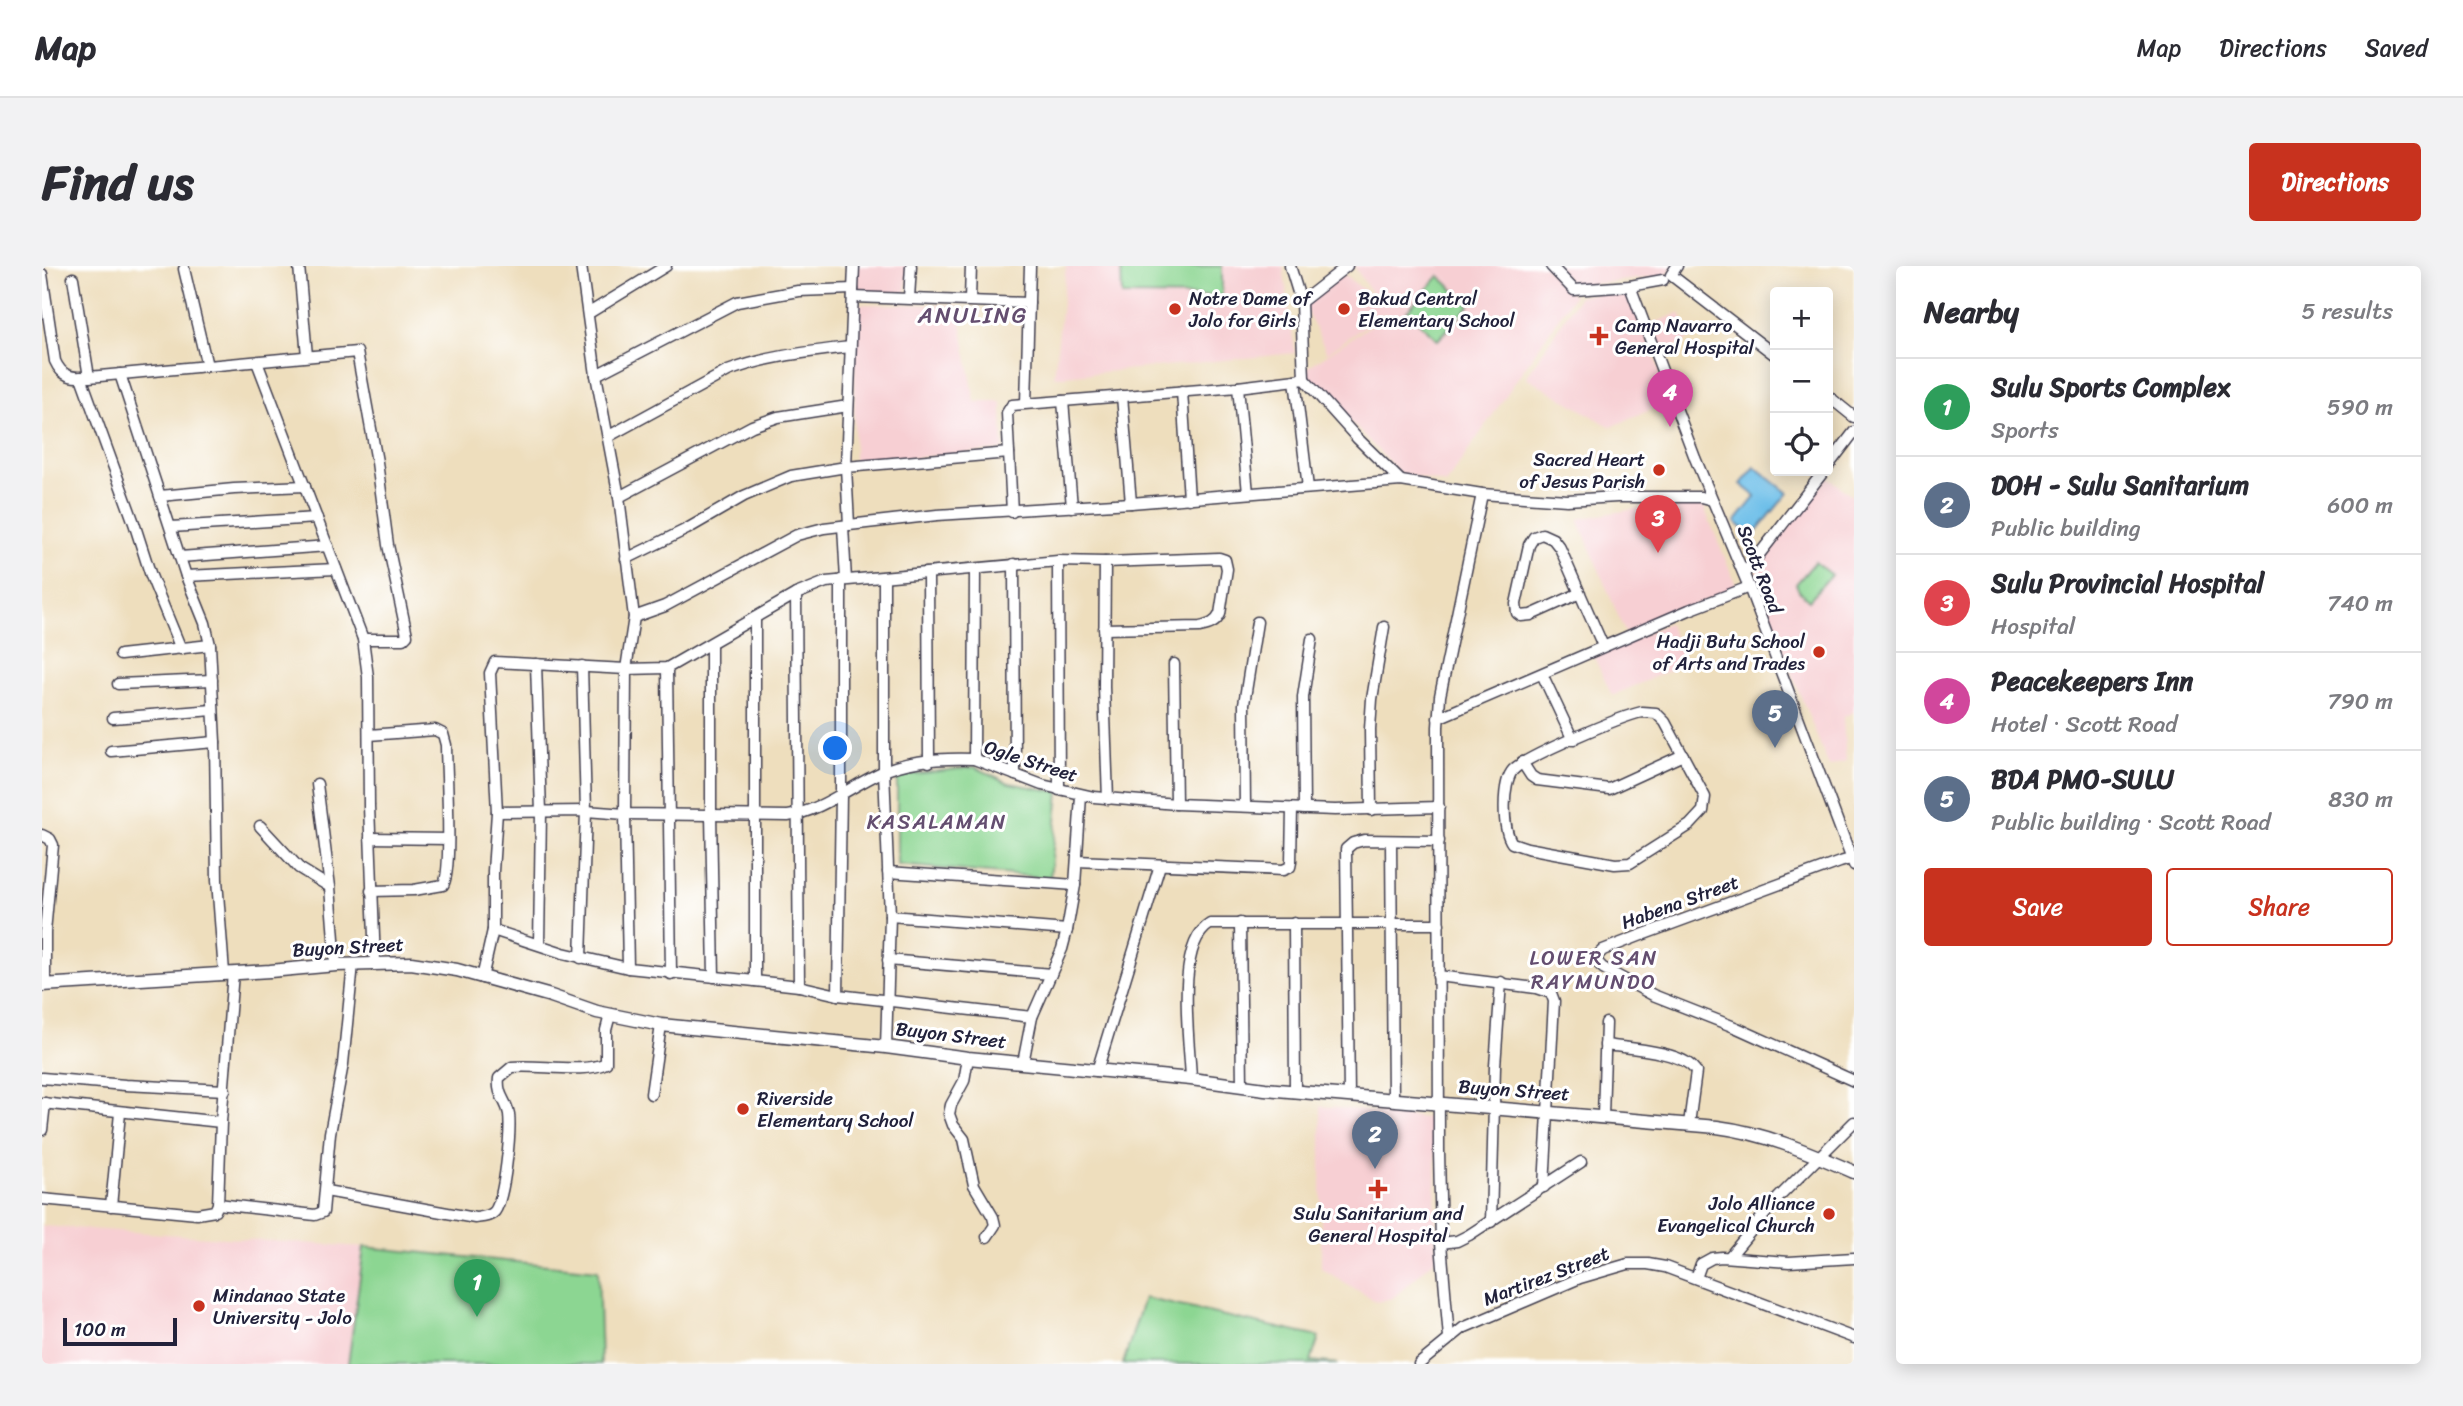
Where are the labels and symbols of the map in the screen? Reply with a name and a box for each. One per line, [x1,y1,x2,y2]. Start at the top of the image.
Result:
place label: Notre Dame of Jolo for Girls [1188,282,1313,337]
place label: Bakud Central Elementary School [1358,282,1515,337]
district label: ANULING [917,295,1028,336]
marker: Notre Dame of Jolo for Girls [1167,301,1183,317]
marker: Bakud Central Elementary School [1336,301,1352,317]
place label: Camp Navarro General Hospital [1615,309,1755,364]
marker: Camp Navarro General Hospital [1589,326,1609,346]
pin: 4 [1647,369,1693,427]
place label: Sacred Heart of Jesus Parish [1519,443,1645,498]
marker: Sacred Heart of Jesus Parish [1651,462,1667,478]
pin: 3 [1635,495,1681,553]
street label: Scott Road [1728,520,1793,620]
place label: Hadji Butu School of Arts and Trades [1653,625,1806,680]
marker: Hadji Butu School of Arts and Trades [1811,644,1827,660]
pin: 5 [1752,690,1798,748]
street label: Ogle Street [980,730,1082,792]
your location [818,731,852,765]
district label: KASALAMAN [867,803,1007,841]
street label: Habena Street [1617,865,1743,939]
street label: Buyon Street [291,928,405,966]
district label: LOWER SAN RAYMUNDO [1530,939,1658,1001]
street label: Buyon Street [894,1012,1008,1058]
street label: Buyon Street [1457,1070,1571,1110]
place label: Riverside Elementary School [757,1082,914,1137]
marker: Riverside Elementary School [735,1101,751,1117]
pin: 2 [1352,1111,1398,1169]
marker: Sulu Sanitarium and General Hospital [1368,1179,1388,1199]
place label: Jolo Alliance Evangelical Church [1657,1187,1815,1242]
place label: Sulu Sanitarium and General Hospital [1293,1197,1465,1252]
marker: Jolo Alliance Evangelical Church [1821,1206,1837,1222]
street label: Martirez Street [1478,1237,1614,1315]
pin: 1 [454,1259,500,1317]
place label: Mindanao State University - Jolo [213,1279,352,1334]
marker: Mindanao State University - Jolo [191,1298,207,1314]
scale bar [63,1315,177,1347]

